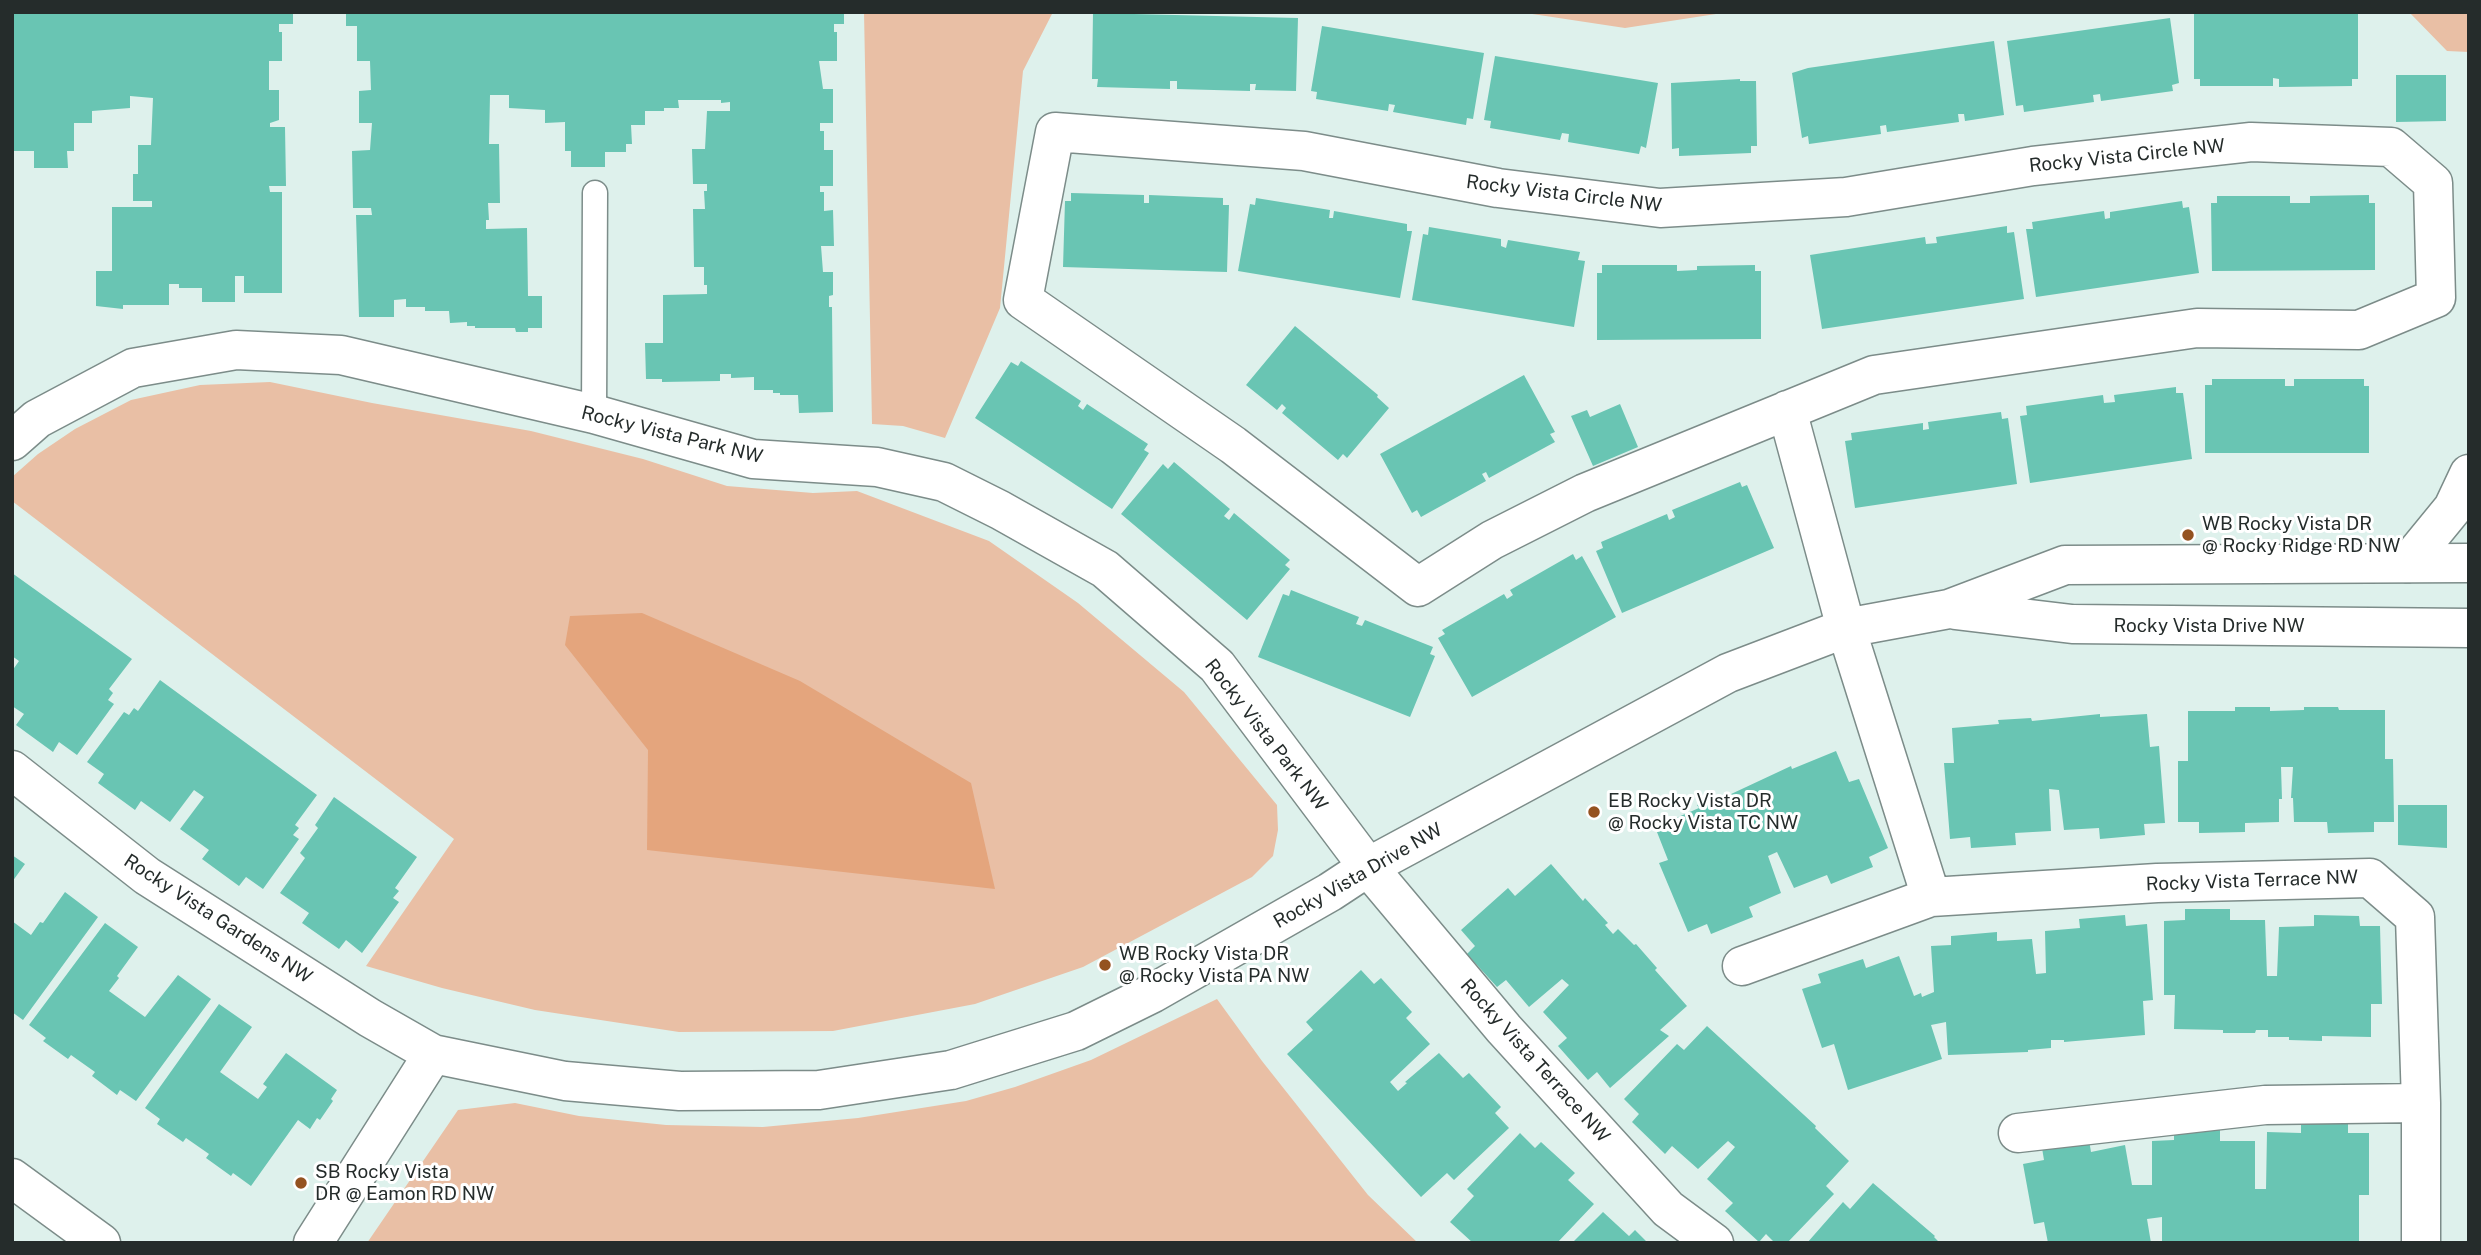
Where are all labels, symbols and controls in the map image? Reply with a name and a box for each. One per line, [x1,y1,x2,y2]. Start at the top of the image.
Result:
street label: Rocky Vista Circle NW [2028,134,2226,178]
street label: Rocky Vista Circle NW [1465,171,1663,217]
street label: Rocky Vista Park NW [579,401,765,469]
place label: WB Rocky Vista DR @ Rocky Ridge RD NW [2202,513,2400,557]
marker: WB Rocky Vista DR @ Rocky Ridge RD NW [2180,527,2196,543]
street label: Rocky Vista Drive NW [2113,615,2305,637]
street label: Rocky Vista Park NW [1200,655,1332,815]
place label: EB Rocky Vista DR @ Rocky Vista TC NW [1608,790,1798,834]
marker: EB Rocky Vista DR @ Rocky Vista TC NW [1586,804,1602,820]
street label: Rocky Vista Drive NW [1270,818,1446,934]
street label: Rocky Vista Gardens NW [120,850,316,988]
street label: Rocky Vista Terrace NW [2145,866,2359,896]
place label: WB Rocky Vista DR @ Rocky Vista PA NW [1119,943,1309,987]
marker: WB Rocky Vista DR @ Rocky Vista PA NW [1097,957,1113,973]
street label: Rocky Vista Terrace NW [1455,974,1615,1148]
place label: SB Rocky Vista DR @ Eamon RD NW [315,1161,494,1205]
marker: SB Rocky Vista DR @ Eamon RD NW [293,1175,309,1191]

